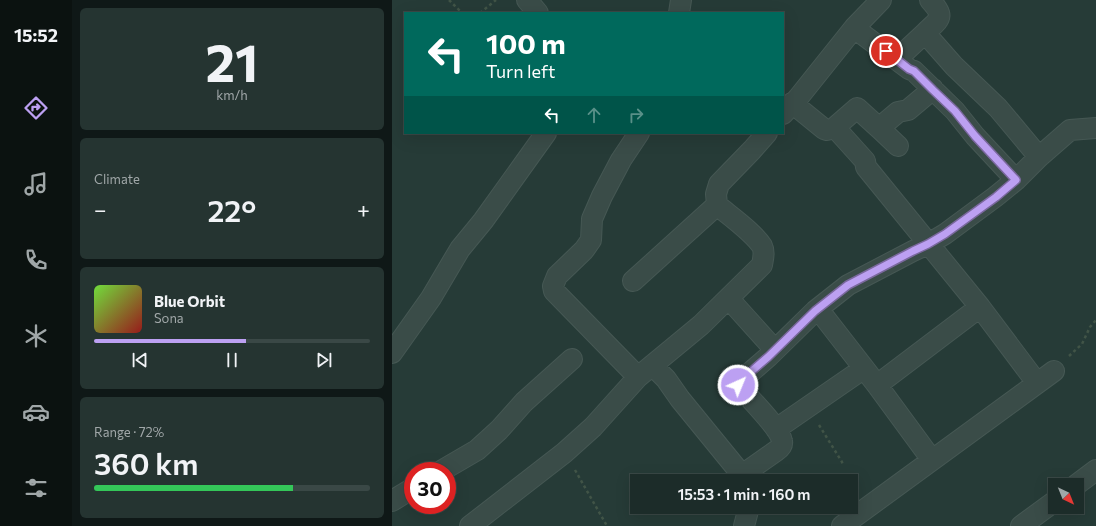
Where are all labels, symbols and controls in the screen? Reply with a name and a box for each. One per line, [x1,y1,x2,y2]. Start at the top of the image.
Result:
text: 15:52 [14,24,58,46]
text: 100 m [486,26,566,60]
icon: left [420,28,472,80]
text: 21 [205,29,259,93]
pin [869,34,903,68]
icon: arrive [875,40,897,62]
text: Turn left [486,60,555,82]
text: km/h [216,87,248,103]
icon: directions [22,94,50,122]
icon: left [541,104,563,126]
icon: ahead [583,104,605,126]
icon: right [625,104,647,126]
icon: music [22,170,50,198]
text: Climate [94,171,140,187]
text: 22° [207,191,256,228]
text: − [94,196,107,223]
text: + [357,196,370,223]
icon: phone [22,246,50,274]
text: Blue Orbit [154,292,225,310]
text: Sona [154,310,184,326]
icon: climate [22,322,50,350]
icon: previous [129,349,151,371]
icon: pause [221,349,243,371]
icon: next [313,349,335,371]
position arrow [717,364,759,406]
icon: car [22,398,50,426]
text: Range · 72% [94,424,164,440]
text: 360 km [94,444,198,481]
speed limit sign: 30 [404,462,456,514]
icon: filters [22,474,50,502]
north arrow [1048,478,1084,514]
map controls [1048,478,1084,514]
text: 15:53 · 1 min · 160 m [678,485,810,503]

